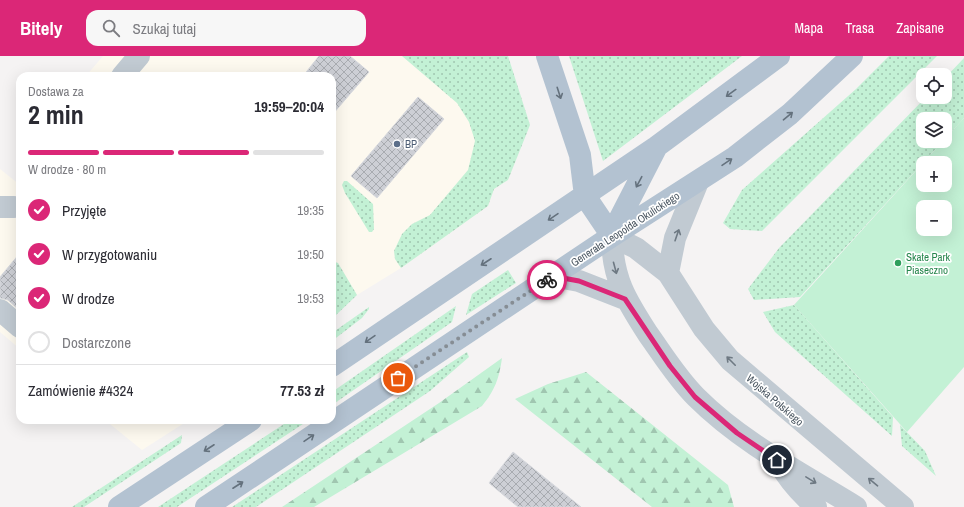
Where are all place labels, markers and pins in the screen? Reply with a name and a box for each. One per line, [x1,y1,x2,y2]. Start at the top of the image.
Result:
place label: BP [405,137,417,151]
marker: BP [392,139,402,149]
place label: Skate Park Piaseczno [906,250,951,277]
marker: Skate Park Piaseczno [893,258,903,268]
pin [381,361,415,395]
pin [760,443,794,477]

